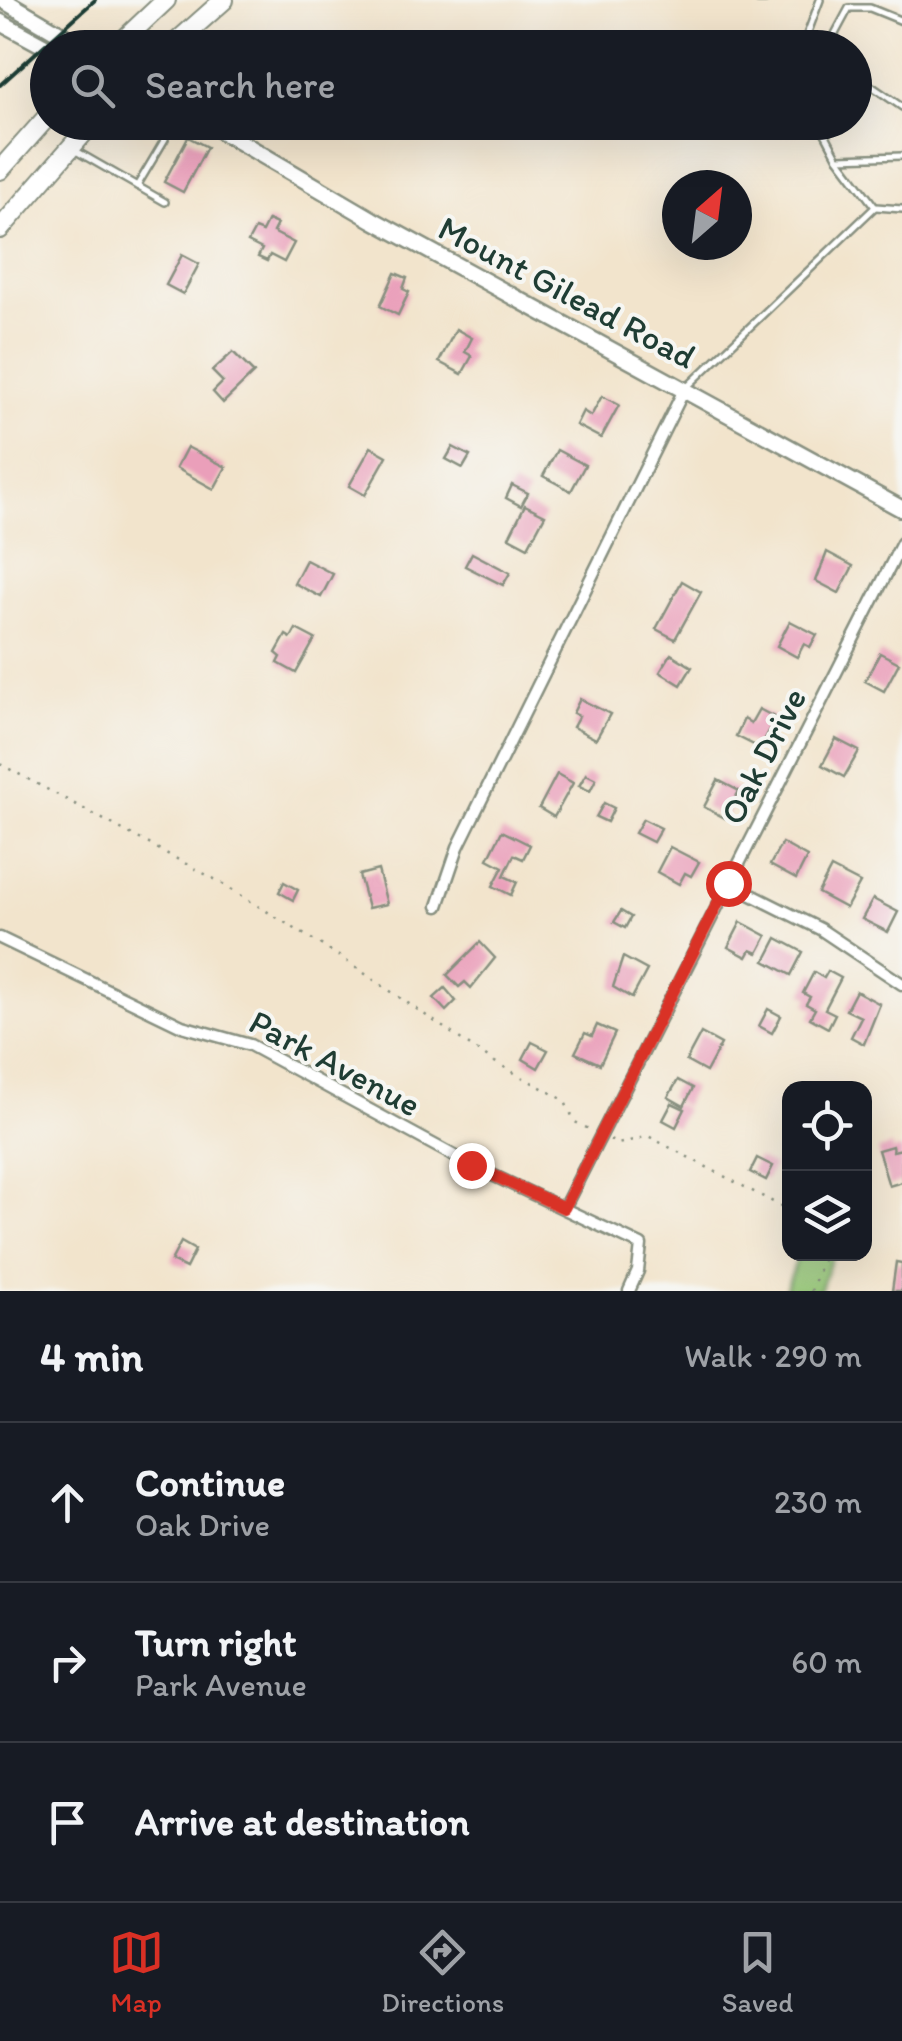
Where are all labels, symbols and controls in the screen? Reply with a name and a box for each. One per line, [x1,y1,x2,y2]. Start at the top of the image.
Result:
search box [30,30,872,140]
icon: search [65,58,120,113]
text: Search here [145,62,336,108]
north arrow [662,170,752,260]
street label: Mount Gilead Road [431,207,703,378]
street label: Oak Drive [711,681,815,831]
route start [706,861,752,907]
street label: Park Avenue [242,1000,428,1126]
map controls [782,1081,872,1261]
button: locate [782,1081,872,1171]
route end [449,1143,495,1189]
button: layers [782,1171,872,1261]
text: 4 min [40,1331,143,1382]
text: Walk · 290 m [684,1337,862,1375]
text: Continue [135,1460,285,1506]
icon: ahead [40,1475,95,1530]
text: 230 m [774,1483,862,1521]
text: Oak Drive [135,1506,270,1544]
text: Turn right [135,1620,297,1666]
icon: right [40,1635,95,1690]
text: 60 m [791,1643,862,1681]
text: Park Avenue [135,1666,307,1704]
icon: arrive [40,1795,95,1850]
text: Arrive at destination [135,1799,470,1845]
tab: Map [109,1925,164,2019]
tab: Directions [381,1925,504,2019]
tab: Saved [722,1925,793,2019]

